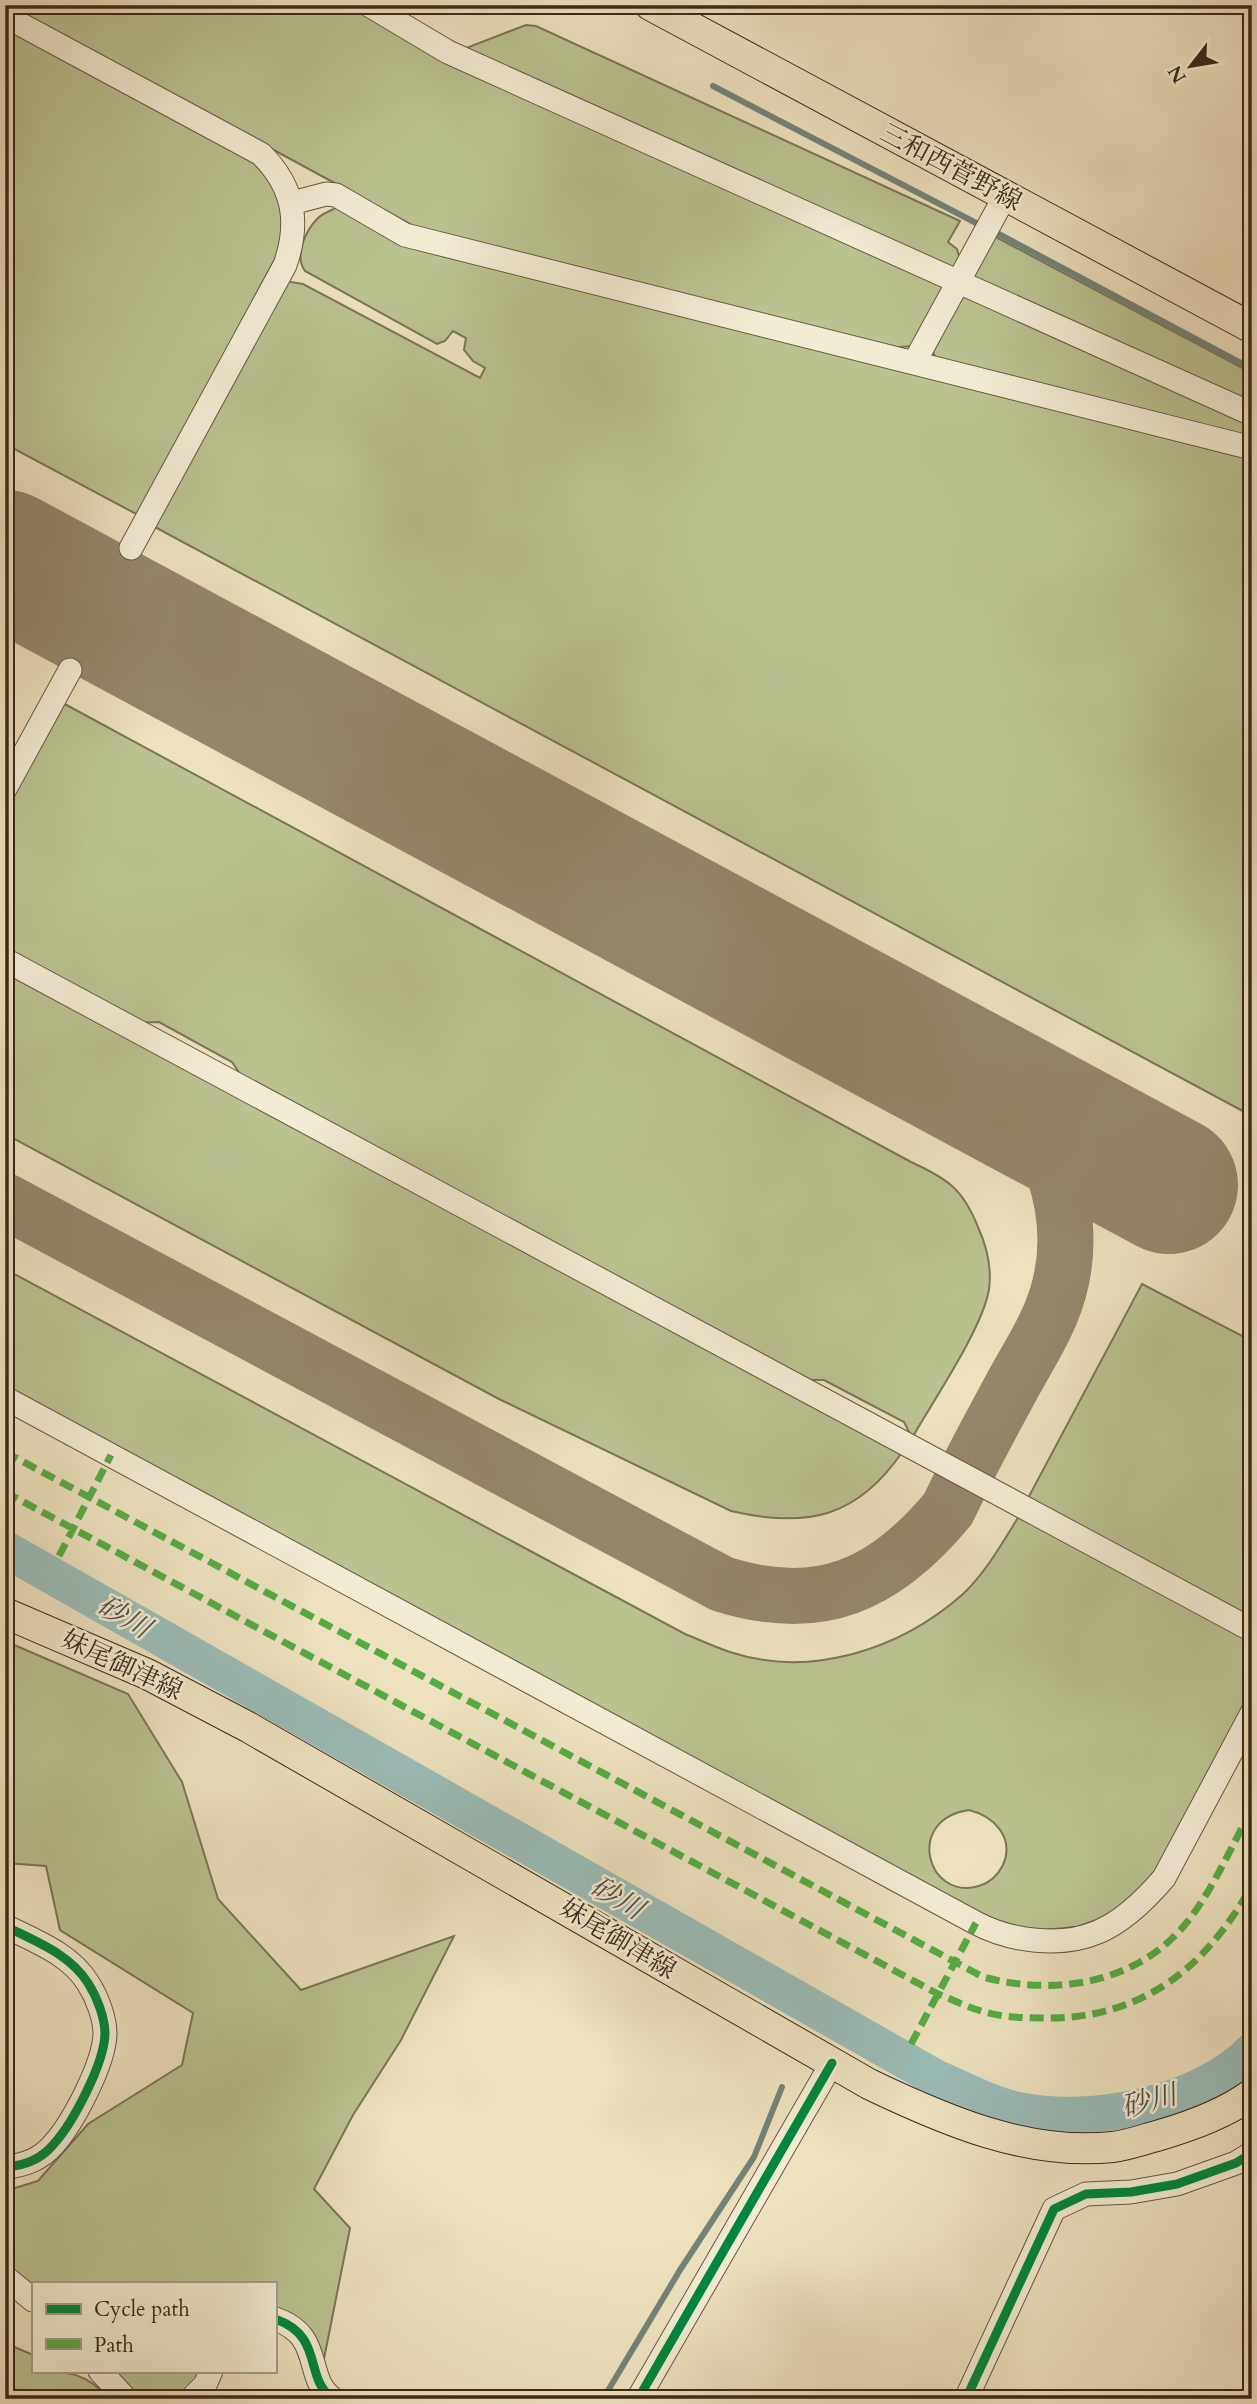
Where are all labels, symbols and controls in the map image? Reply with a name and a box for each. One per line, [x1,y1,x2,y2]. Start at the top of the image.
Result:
north arrow [1156,32,1226,102]
text: N [1162,60,1193,88]
street label: 三和西菅野線 [874,115,1028,219]
water label: 砂川 [90,1587,160,1649]
street label: 妹尾御津線 [56,1622,188,1708]
water label: 砂川 [583,1868,653,1930]
street label: 妹尾御津線 [553,1891,683,1987]
water label: 砂川 [1117,2075,1184,2127]
legend [32,2282,276,2372]
text: Cycle path [94,2295,190,2324]
text: Path [94,2331,134,2360]

